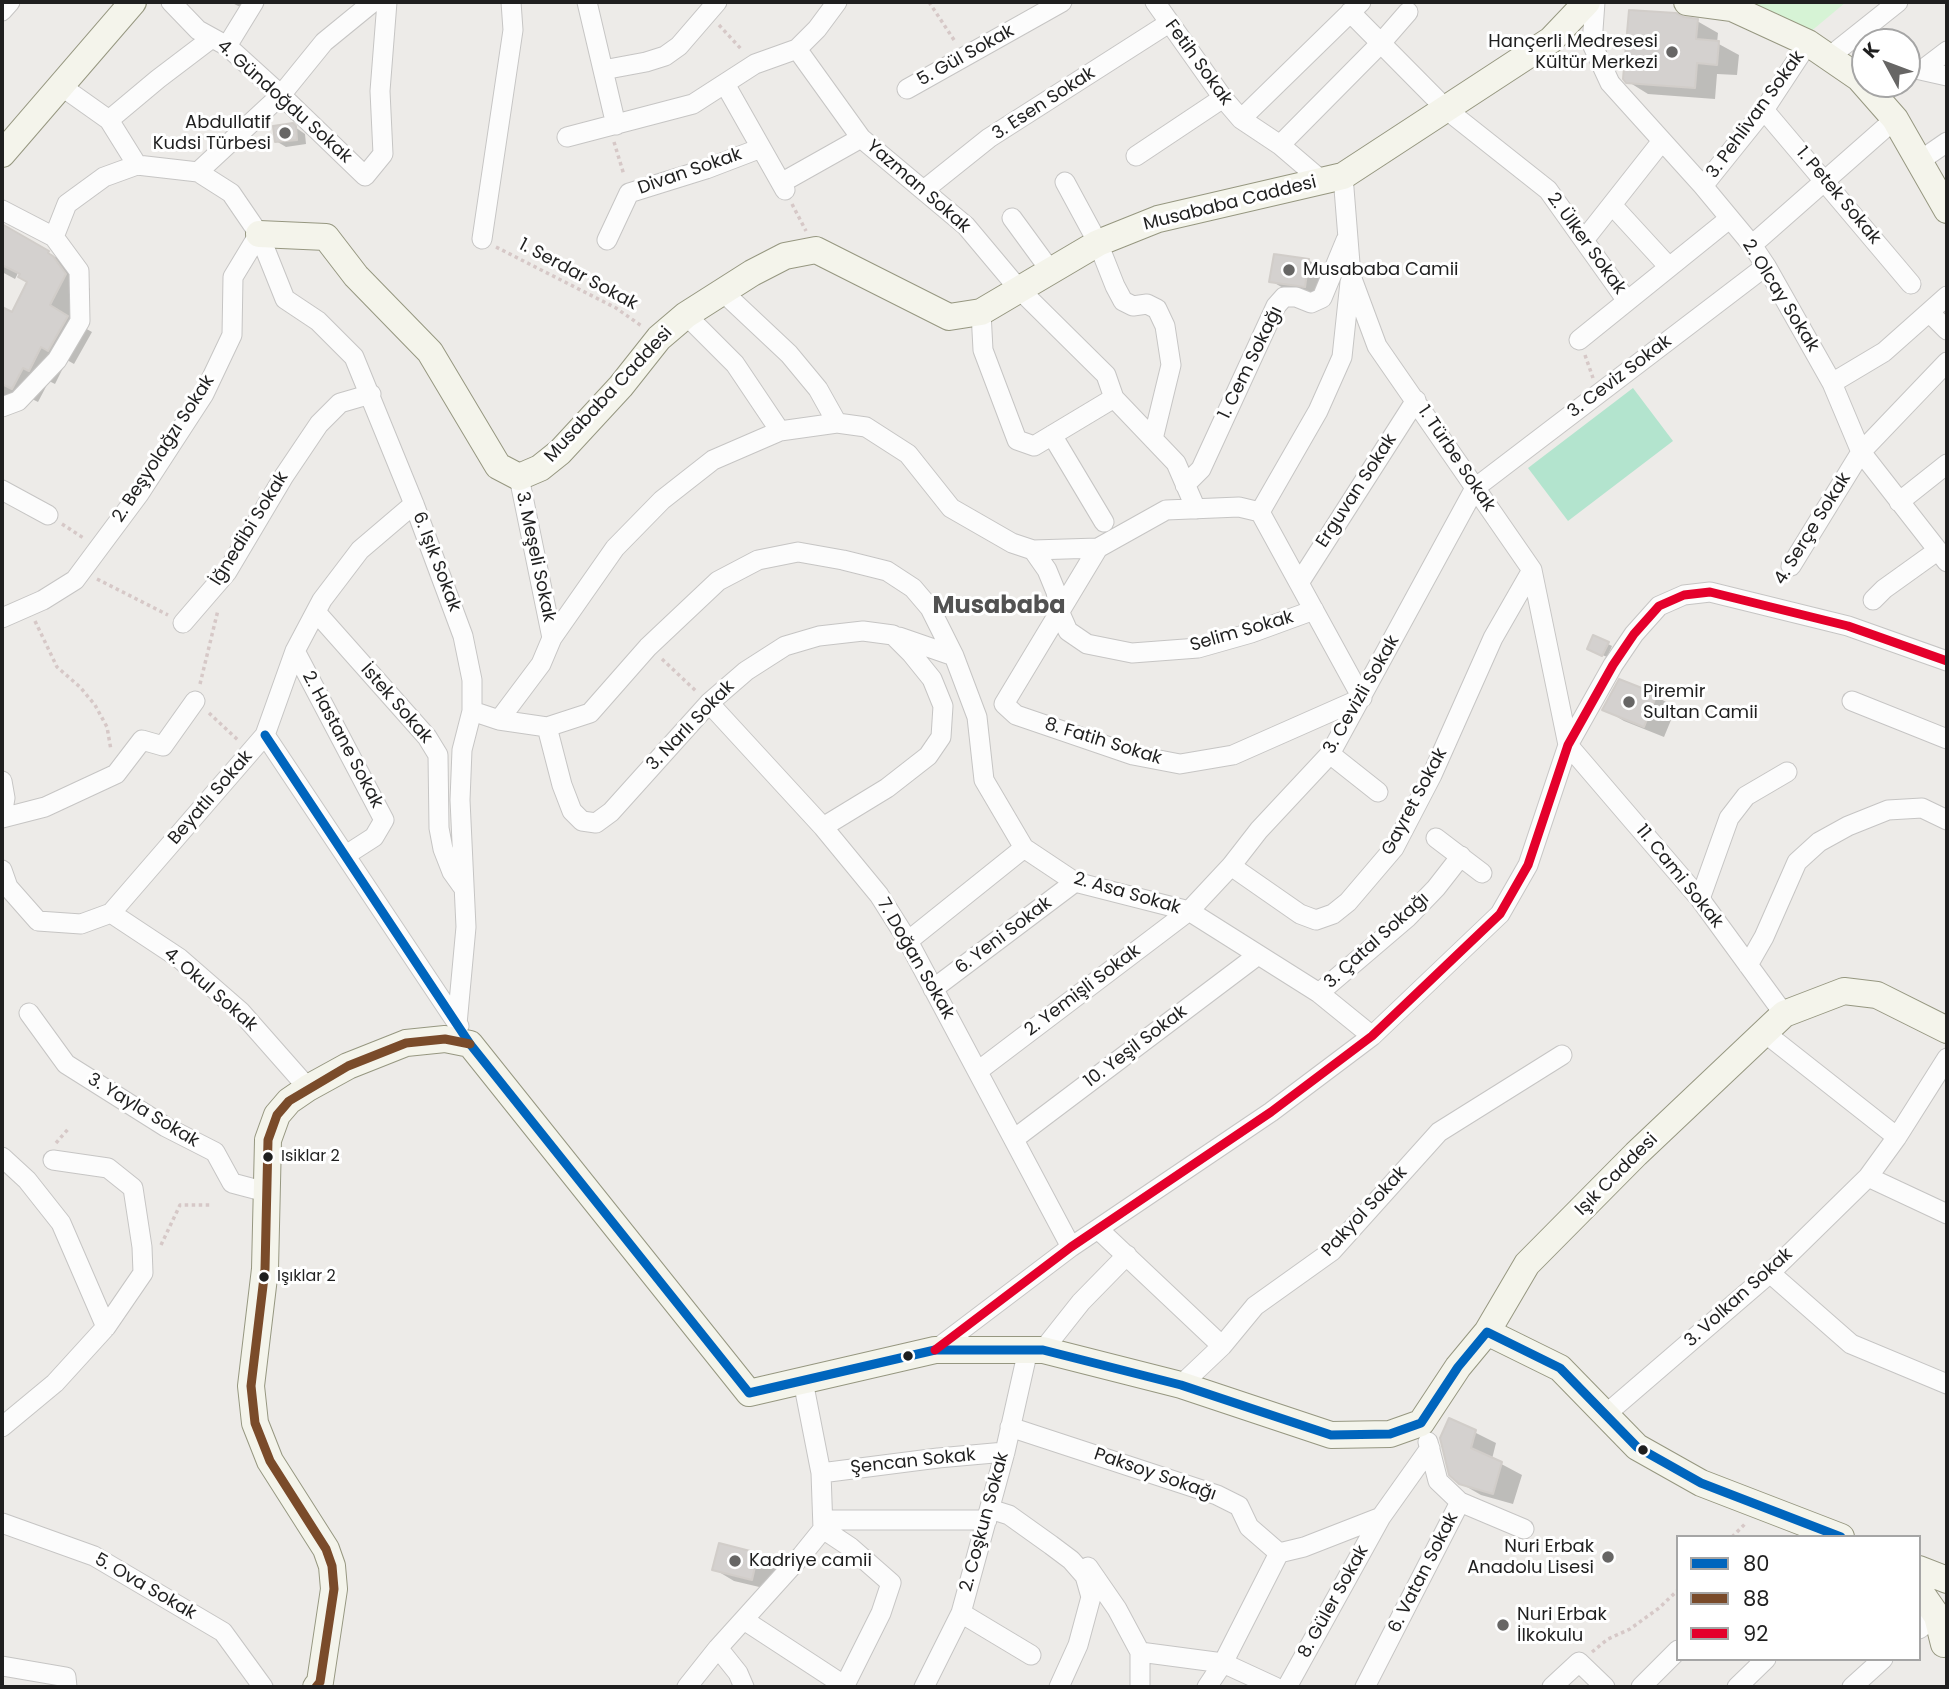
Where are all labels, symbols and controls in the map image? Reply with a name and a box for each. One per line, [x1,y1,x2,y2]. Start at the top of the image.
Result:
street label: Fetih Sokak [1160,16,1236,110]
street label: 5. Gül Sokak [914,21,1018,91]
north arrow [1851,28,1921,98]
place label: Hançerli Medresesi Kültür Merkezi [1488,31,1658,74]
street label: 4. Gündoğdu Sokak [212,36,356,168]
text: K [1857,36,1886,64]
marker: Hançerli Medresesi Kültür Merkezi [1664,44,1680,60]
street label: 3. Pehlivan Sokak [1702,47,1810,183]
street label: 3. Esen Sokak [989,63,1099,145]
place label: Abdullatif Kudsi Türbesi [153,112,271,154]
marker: Abdullatif Kudsi Türbesi [277,125,293,141]
street label: Yazman Sokak [862,136,974,238]
street label: 1. Petek Sokak [1791,143,1885,249]
street label: Divan Sokak [635,144,745,200]
street label: Musababa Caddesi [1141,172,1319,236]
street label: 2. Ülker Sokak [1542,189,1630,299]
street label: 1. Serdar Sokak [515,235,641,315]
street label: 2. Olcay Sokak [1737,236,1823,356]
place label: Musababa Camii [1303,259,1459,281]
marker: Musababa Camii [1281,262,1297,278]
street label: 1. Cem Sokağı [1214,303,1288,423]
street label: Musababa Caddesi [541,323,677,467]
street label: 3. Ceviz Sokak [1564,331,1676,423]
street label: 2. Beşyolağzı Sokak [108,371,220,527]
street label: 1. Türbe Sokak [1413,402,1499,516]
street label: Erguvan Sokak [1312,430,1402,552]
street label: İğnedibi Sokak [206,468,294,590]
street label: 4. Serçe Sokak [1770,469,1856,589]
street label: 3. Meşeli Sokak [511,490,559,624]
street label: 6. Işık Sokak [407,509,465,615]
district label: Musababa [932,593,1066,621]
street label: Selim Sokak [1188,607,1296,657]
street label: 3. Cevizli Sokak [1319,632,1405,758]
street label: İstek Sokak [356,660,436,748]
street label: 2. Hastane Sokak [297,668,387,812]
street label: 3. Narlı Sokak [643,676,739,776]
place label: Piremir Sultan Camii [1643,681,1758,724]
marker: Piremir Sultan Camii [1621,694,1637,710]
street label: 8. Fatih Sokak [1042,714,1164,770]
street label: Gayret Sokak [1378,745,1452,859]
street label: Beyatlı Sokak [164,747,258,849]
street label: 11. Cami Sokak [1631,821,1727,933]
street label: 2. Asa Sokak [1071,868,1183,920]
street label: 3. Çatal Sokağı [1320,888,1434,994]
street label: 6. Yeni Sokak [951,893,1057,979]
street label: 7. Doğan Sokak [872,895,958,1023]
street label: 2. Yemişli Sokak [1021,940,1145,1042]
street label: 4. Okul Sokak [159,944,261,1036]
street label: 10. Yeşil Sokak [1080,1001,1192,1093]
street label: 3. Yayla Sokak [83,1069,203,1153]
street label: Işık Caddesi [1571,1129,1663,1221]
place label: Isiklar 2 [281,1147,340,1167]
marker: Isiklar 2 [261,1150,275,1164]
street label: Pakyol Sokak [1318,1162,1412,1262]
street label: 3. Volkan Sokak [1681,1244,1797,1352]
place label: Işıklar 2 [277,1267,336,1287]
marker: Işıklar 2 [257,1270,271,1284]
unlabelled marker [901,1349,915,1363]
unlabelled marker [1636,1443,1650,1457]
street label: Paksoy Sokağı [1091,1444,1219,1506]
street label: Şencan Sokak [849,1445,977,1479]
street label: 2. Coşkun Sokak [956,1450,1014,1594]
street label: 6. Vatan Sokak [1384,1509,1464,1637]
legend [1676,1535,1921,1661]
place label: Nuri Erbak Anadolu Lisesi [1467,1536,1594,1578]
street label: 8. Güler Sokak [1294,1542,1374,1662]
street label: 5. Ova Sokak [90,1549,200,1625]
marker: Nuri Erbak Anadolu Lisesi [1600,1549,1616,1565]
text: 80 [1743,1549,1769,1578]
place label: Kadriye camii [749,1550,872,1572]
marker: Kadriye camii [727,1553,743,1569]
text: 88 [1743,1584,1770,1613]
place label: Nuri Erbak İlkokulu [1517,1604,1607,1646]
marker: Nuri Erbak İlkokulu [1495,1617,1511,1633]
text: 92 [1743,1619,1768,1648]

